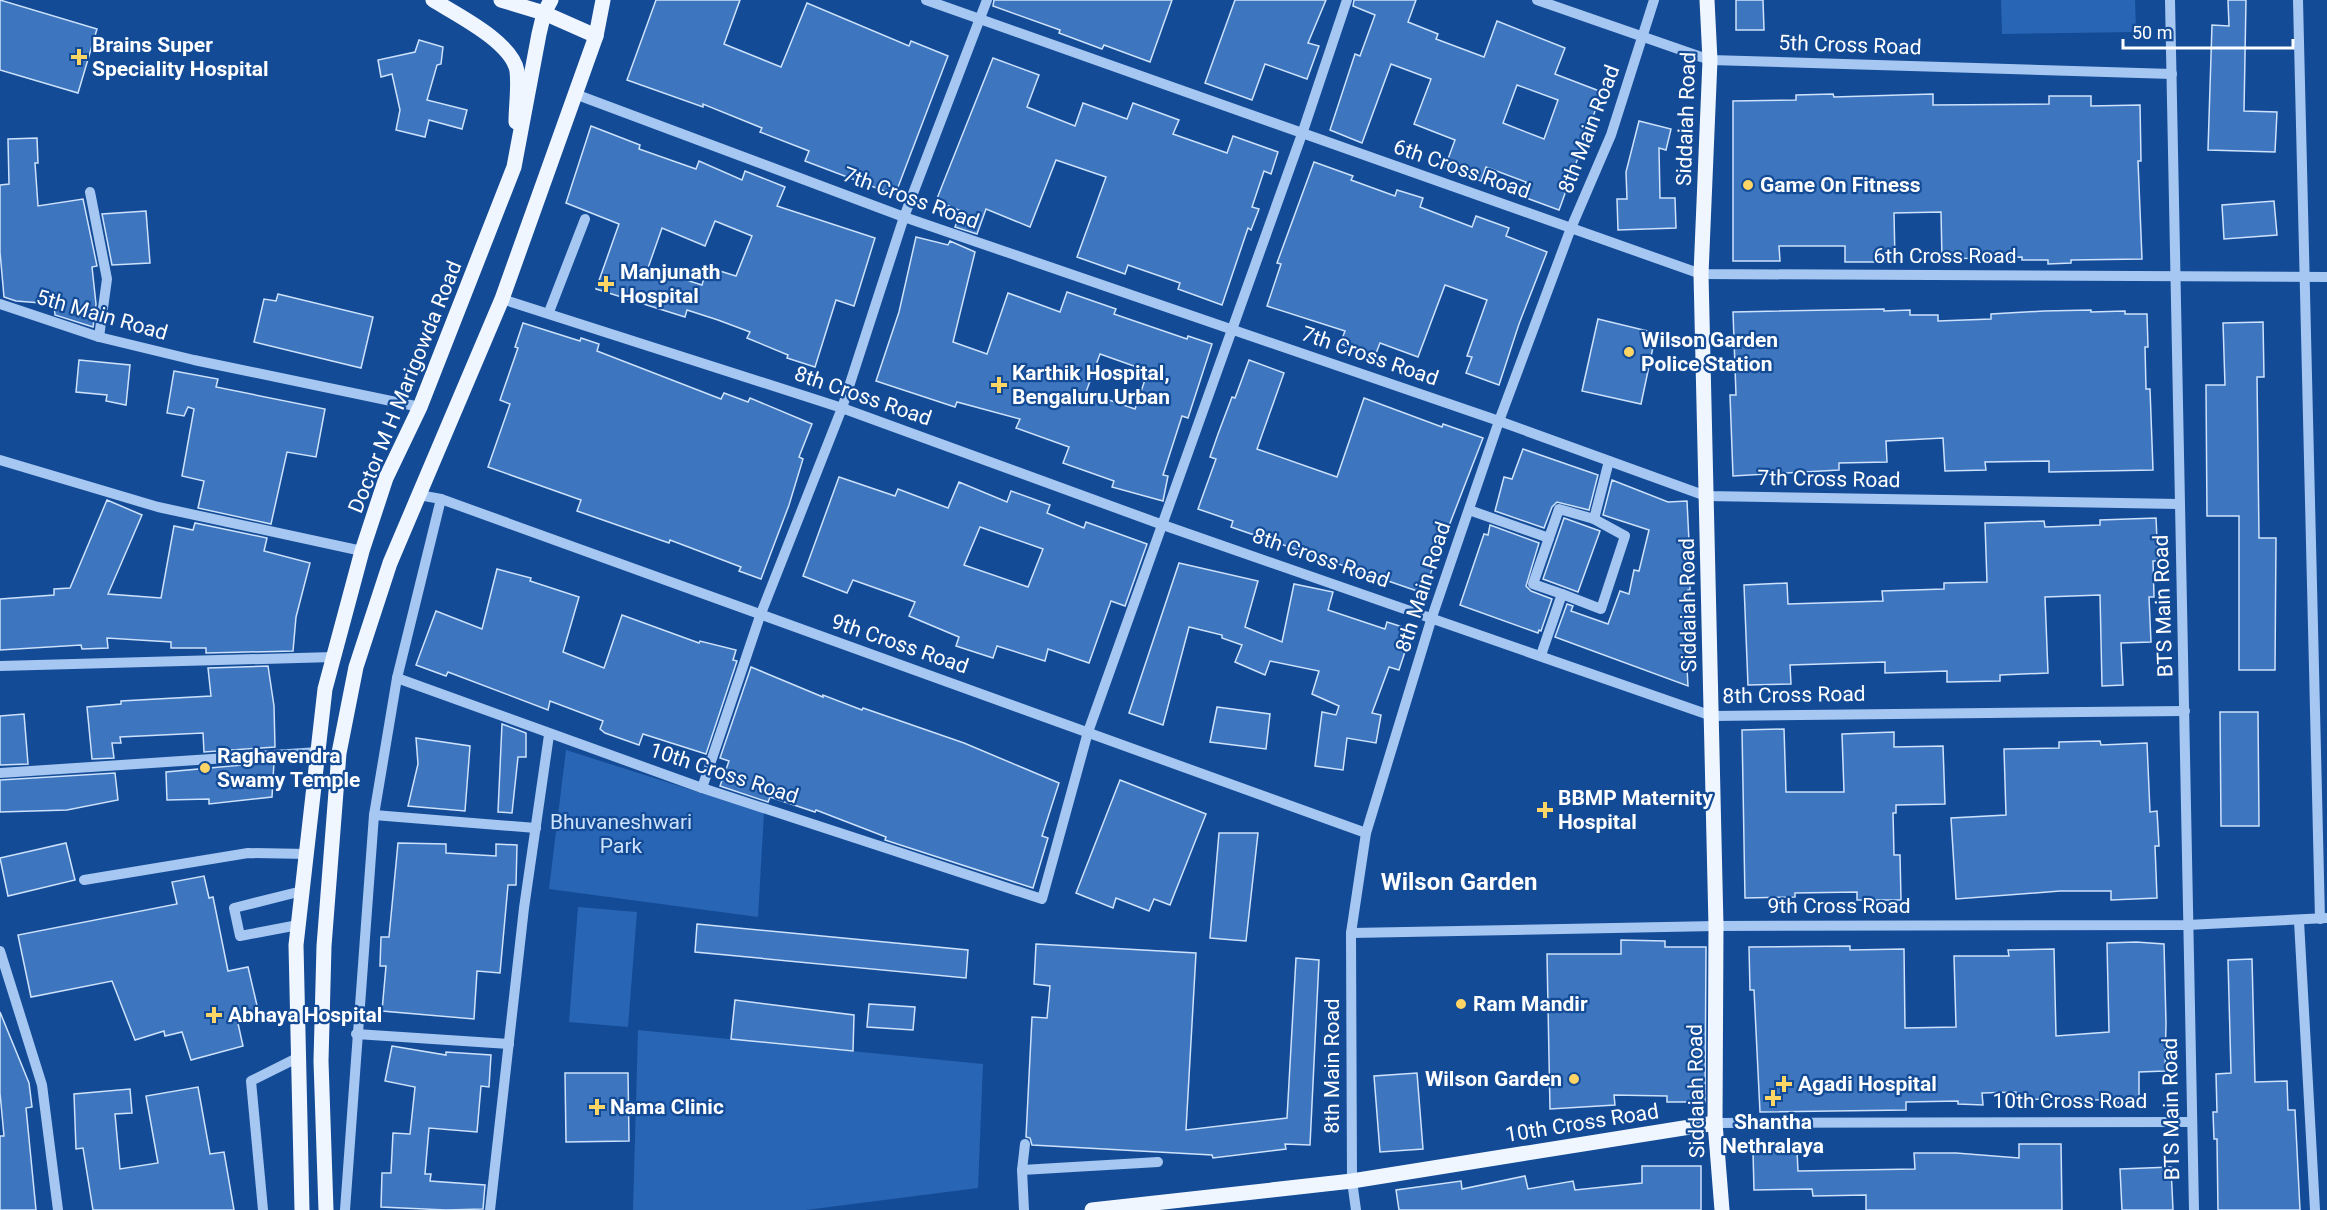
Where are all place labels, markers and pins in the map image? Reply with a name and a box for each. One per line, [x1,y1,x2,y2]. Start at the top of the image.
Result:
place label: Brains Super Speciality Hospital [92,33,269,81]
marker: Brains Super Speciality Hospital [70,48,88,66]
place label: Game On Fitness [1760,173,1921,197]
marker: Game On Fitness [1741,178,1755,192]
place label: Manjunath Hospital [620,260,721,308]
marker: Manjunath Hospital [597,275,615,293]
place label: Wilson Garden Police Station [1641,328,1778,376]
marker: Wilson Garden Police Station [1622,345,1636,359]
place label: Karthik Hospital, Bengaluru Urban [1012,361,1170,409]
marker: Karthik Hospital, Bengaluru Urban [990,376,1008,394]
place label: Raghavendra Swamy Temple [217,744,360,792]
marker: Raghavendra Swamy Temple [198,761,212,775]
place label: BBMP Maternity Hospital [1558,786,1713,834]
marker: BBMP Maternity Hospital [1536,801,1554,819]
place label: Ram Mandir [1473,992,1588,1016]
marker: Ram Mandir [1454,997,1468,1011]
place label: Abhaya Hospital [228,1003,382,1027]
marker: Abhaya Hospital [205,1006,223,1024]
place label: Wilson Garden [1425,1067,1562,1091]
marker: Wilson Garden [1567,1072,1581,1086]
place label: Agadi Hospital [1798,1072,1937,1096]
marker: Agadi Hospital [1775,1075,1793,1093]
marker: Shantha Nethralaya [1764,1089,1782,1107]
place label: Nama Clinic [610,1095,724,1119]
marker: Nama Clinic [588,1098,606,1116]
place label: Shantha Nethralaya [1722,1110,1824,1158]

